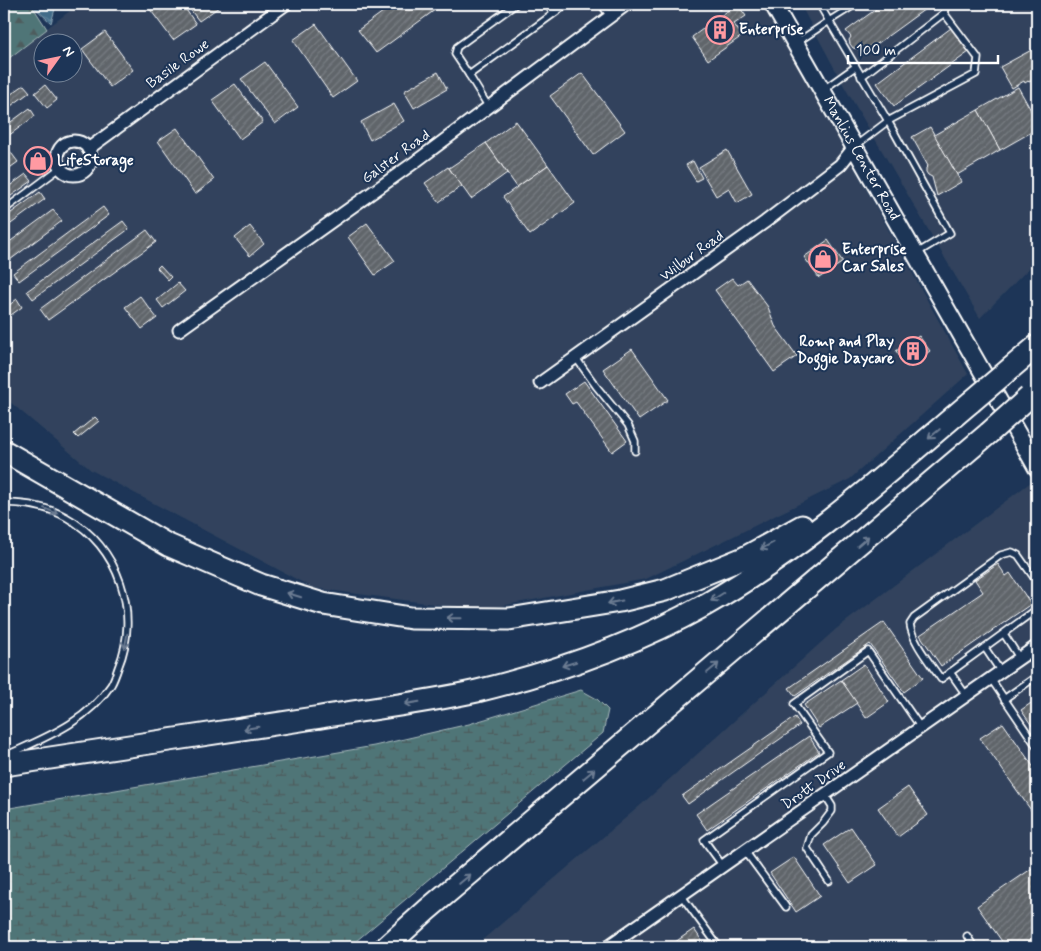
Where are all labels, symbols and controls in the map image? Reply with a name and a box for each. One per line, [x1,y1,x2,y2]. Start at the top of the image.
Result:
building icon: Enterprise [705,15,735,45]
place label: Enterprise [739,20,804,40]
north arrow [32,32,82,82]
scale bar [848,32,998,64]
street label: Basile Rowe [143,34,214,94]
text: 100 m [856,41,896,61]
text: N [58,43,78,60]
street label: Manlius Center Road [818,93,904,224]
street label: Galster Road [358,125,434,189]
shop icon: LifeStorage [23,146,53,176]
place label: LifeStorage [57,151,134,173]
street label: Wilbur Road [656,226,728,286]
place label: Enterprise Car Sales [842,240,907,277]
shop icon: Enterprise Car Sales [808,244,838,274]
place label: Romp and Play Doggie Daycare [797,332,894,371]
building icon: Romp and Play Doggie Daycare [898,336,928,366]
one-way arrow [928,428,941,439]
one-way arrow [43,507,58,516]
one-way arrow [856,536,869,547]
one-way arrow [759,541,774,551]
one-way arrow [286,590,302,599]
one-way arrow [710,592,724,603]
one-way arrow [607,598,623,607]
one-way arrow [446,614,462,623]
one-way arrow [121,632,130,648]
one-way arrow [562,660,578,670]
one-way arrow [706,663,719,674]
one-way arrow [404,698,420,708]
one-way arrow [243,723,259,733]
street label: Drott Drive [778,755,851,815]
one-way arrow [582,768,595,779]
one-way arrow [458,873,471,884]

